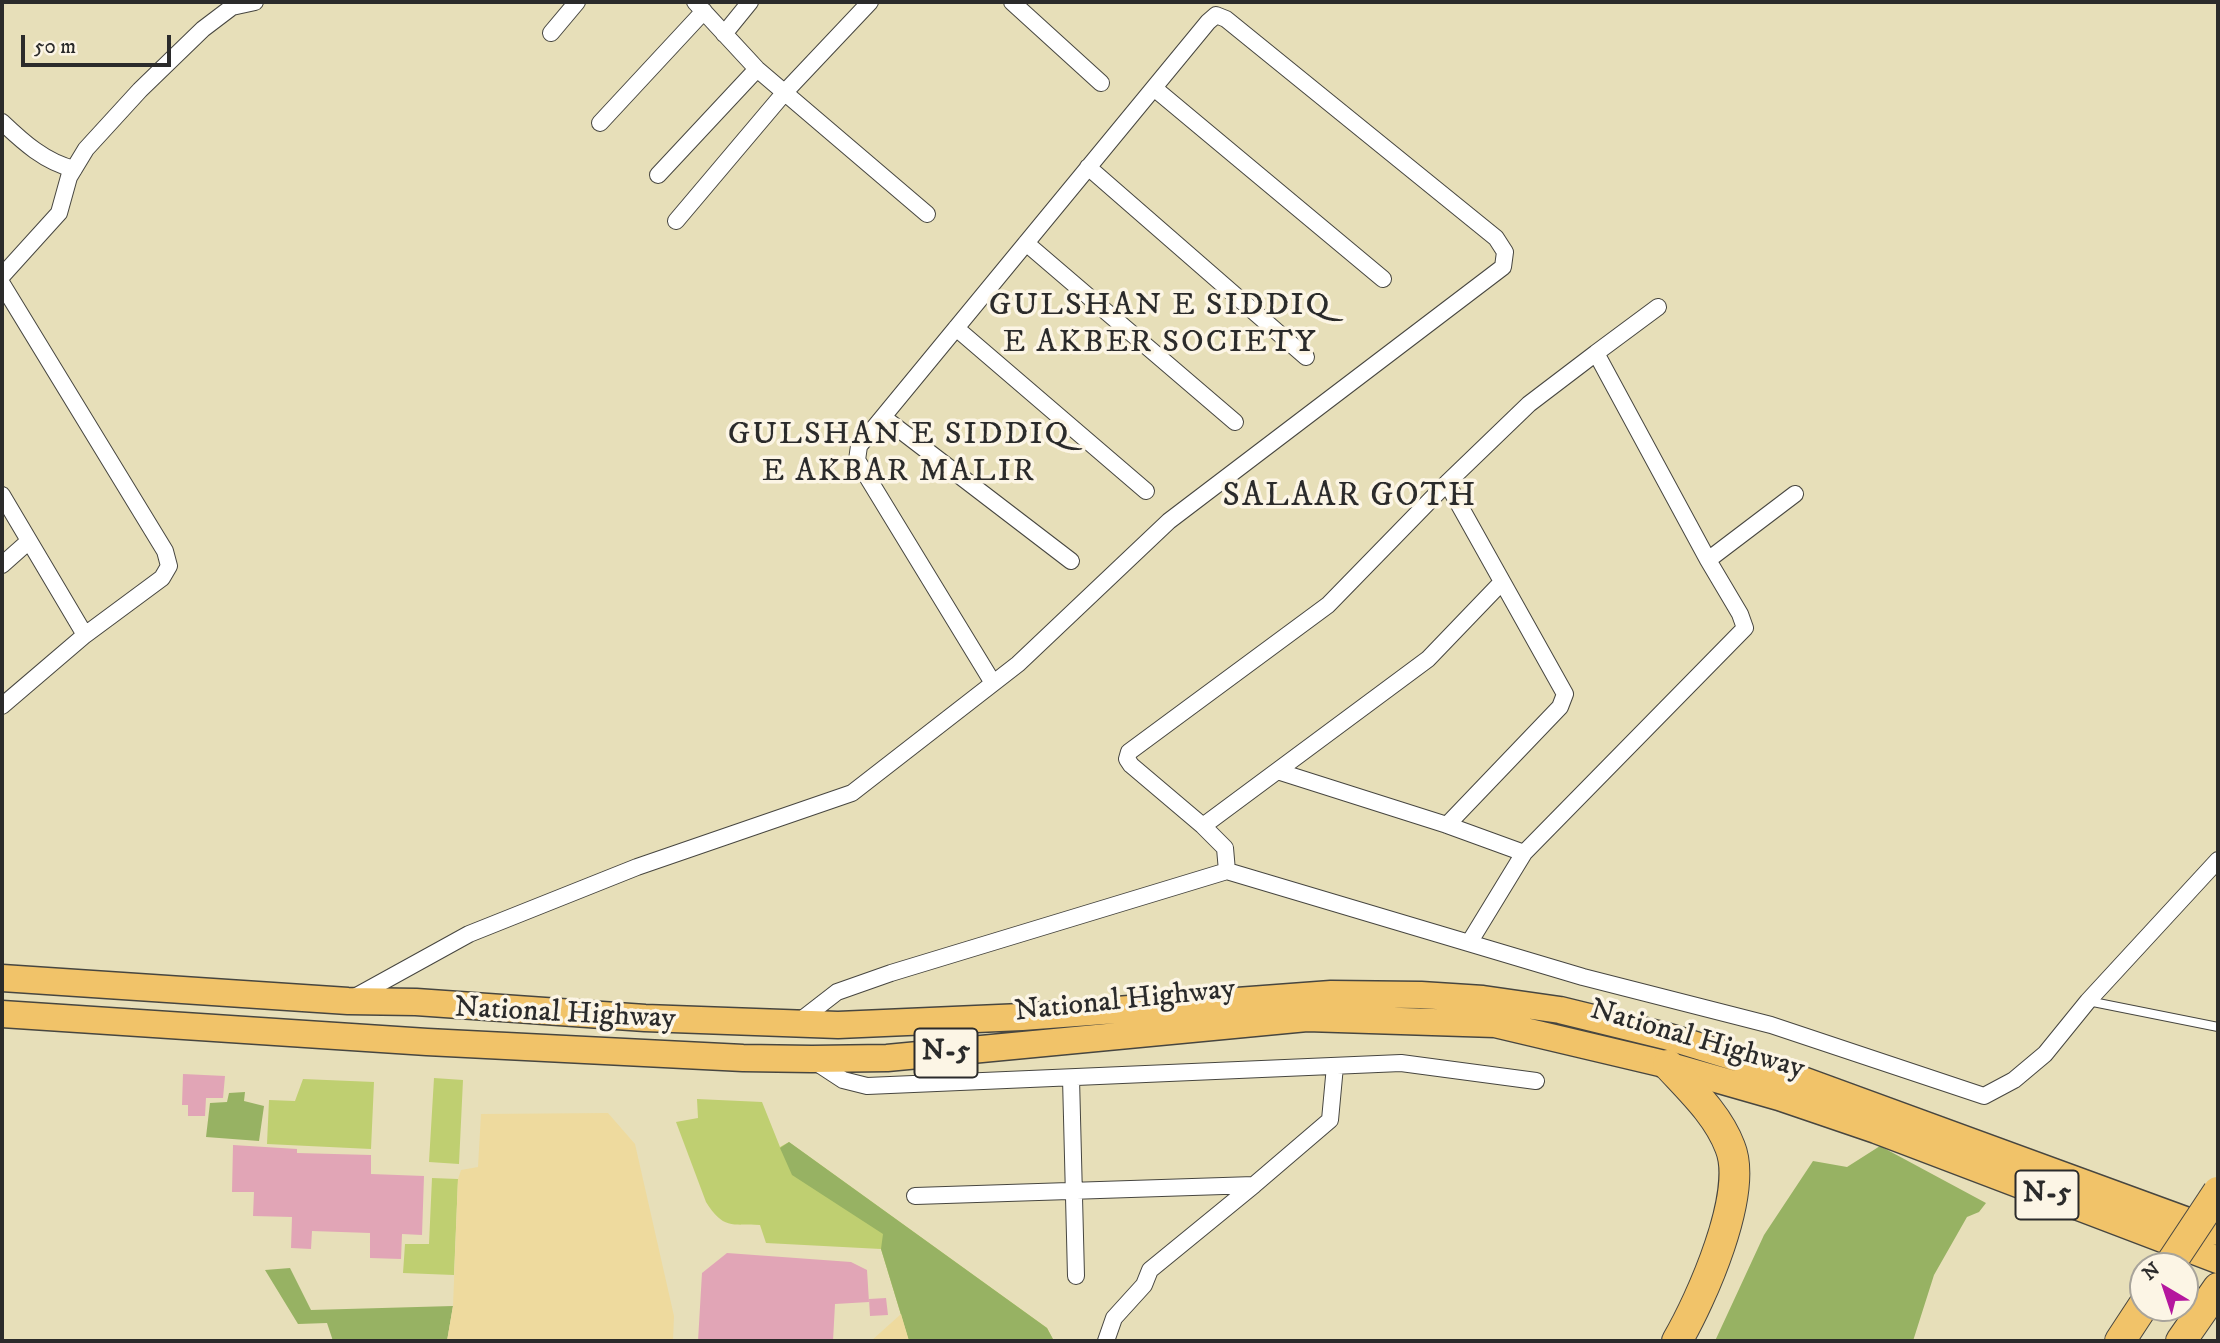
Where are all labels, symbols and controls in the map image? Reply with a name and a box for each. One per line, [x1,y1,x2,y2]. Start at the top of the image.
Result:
scale bar [24,21,175,65]
text: 50 m [34,34,76,60]
district label: GULSHAN E SIDDIQ E AKBER SOCIETY [991,288,1329,363]
district label: GULSHAN E SIDDIQ E AKBAR MALIR [730,417,1068,492]
district label: SALAAR GOTH [1224,478,1476,518]
street label: National Highway [1013,973,1237,1031]
street label: National Highway [453,991,677,1039]
street label: National Highway [1586,993,1808,1089]
road number: N-5 [914,1028,978,1078]
road number: N-5 [2016,1170,2078,1220]
north arrow [2129,1252,2199,1322]
text: N [2138,1258,2165,1286]

